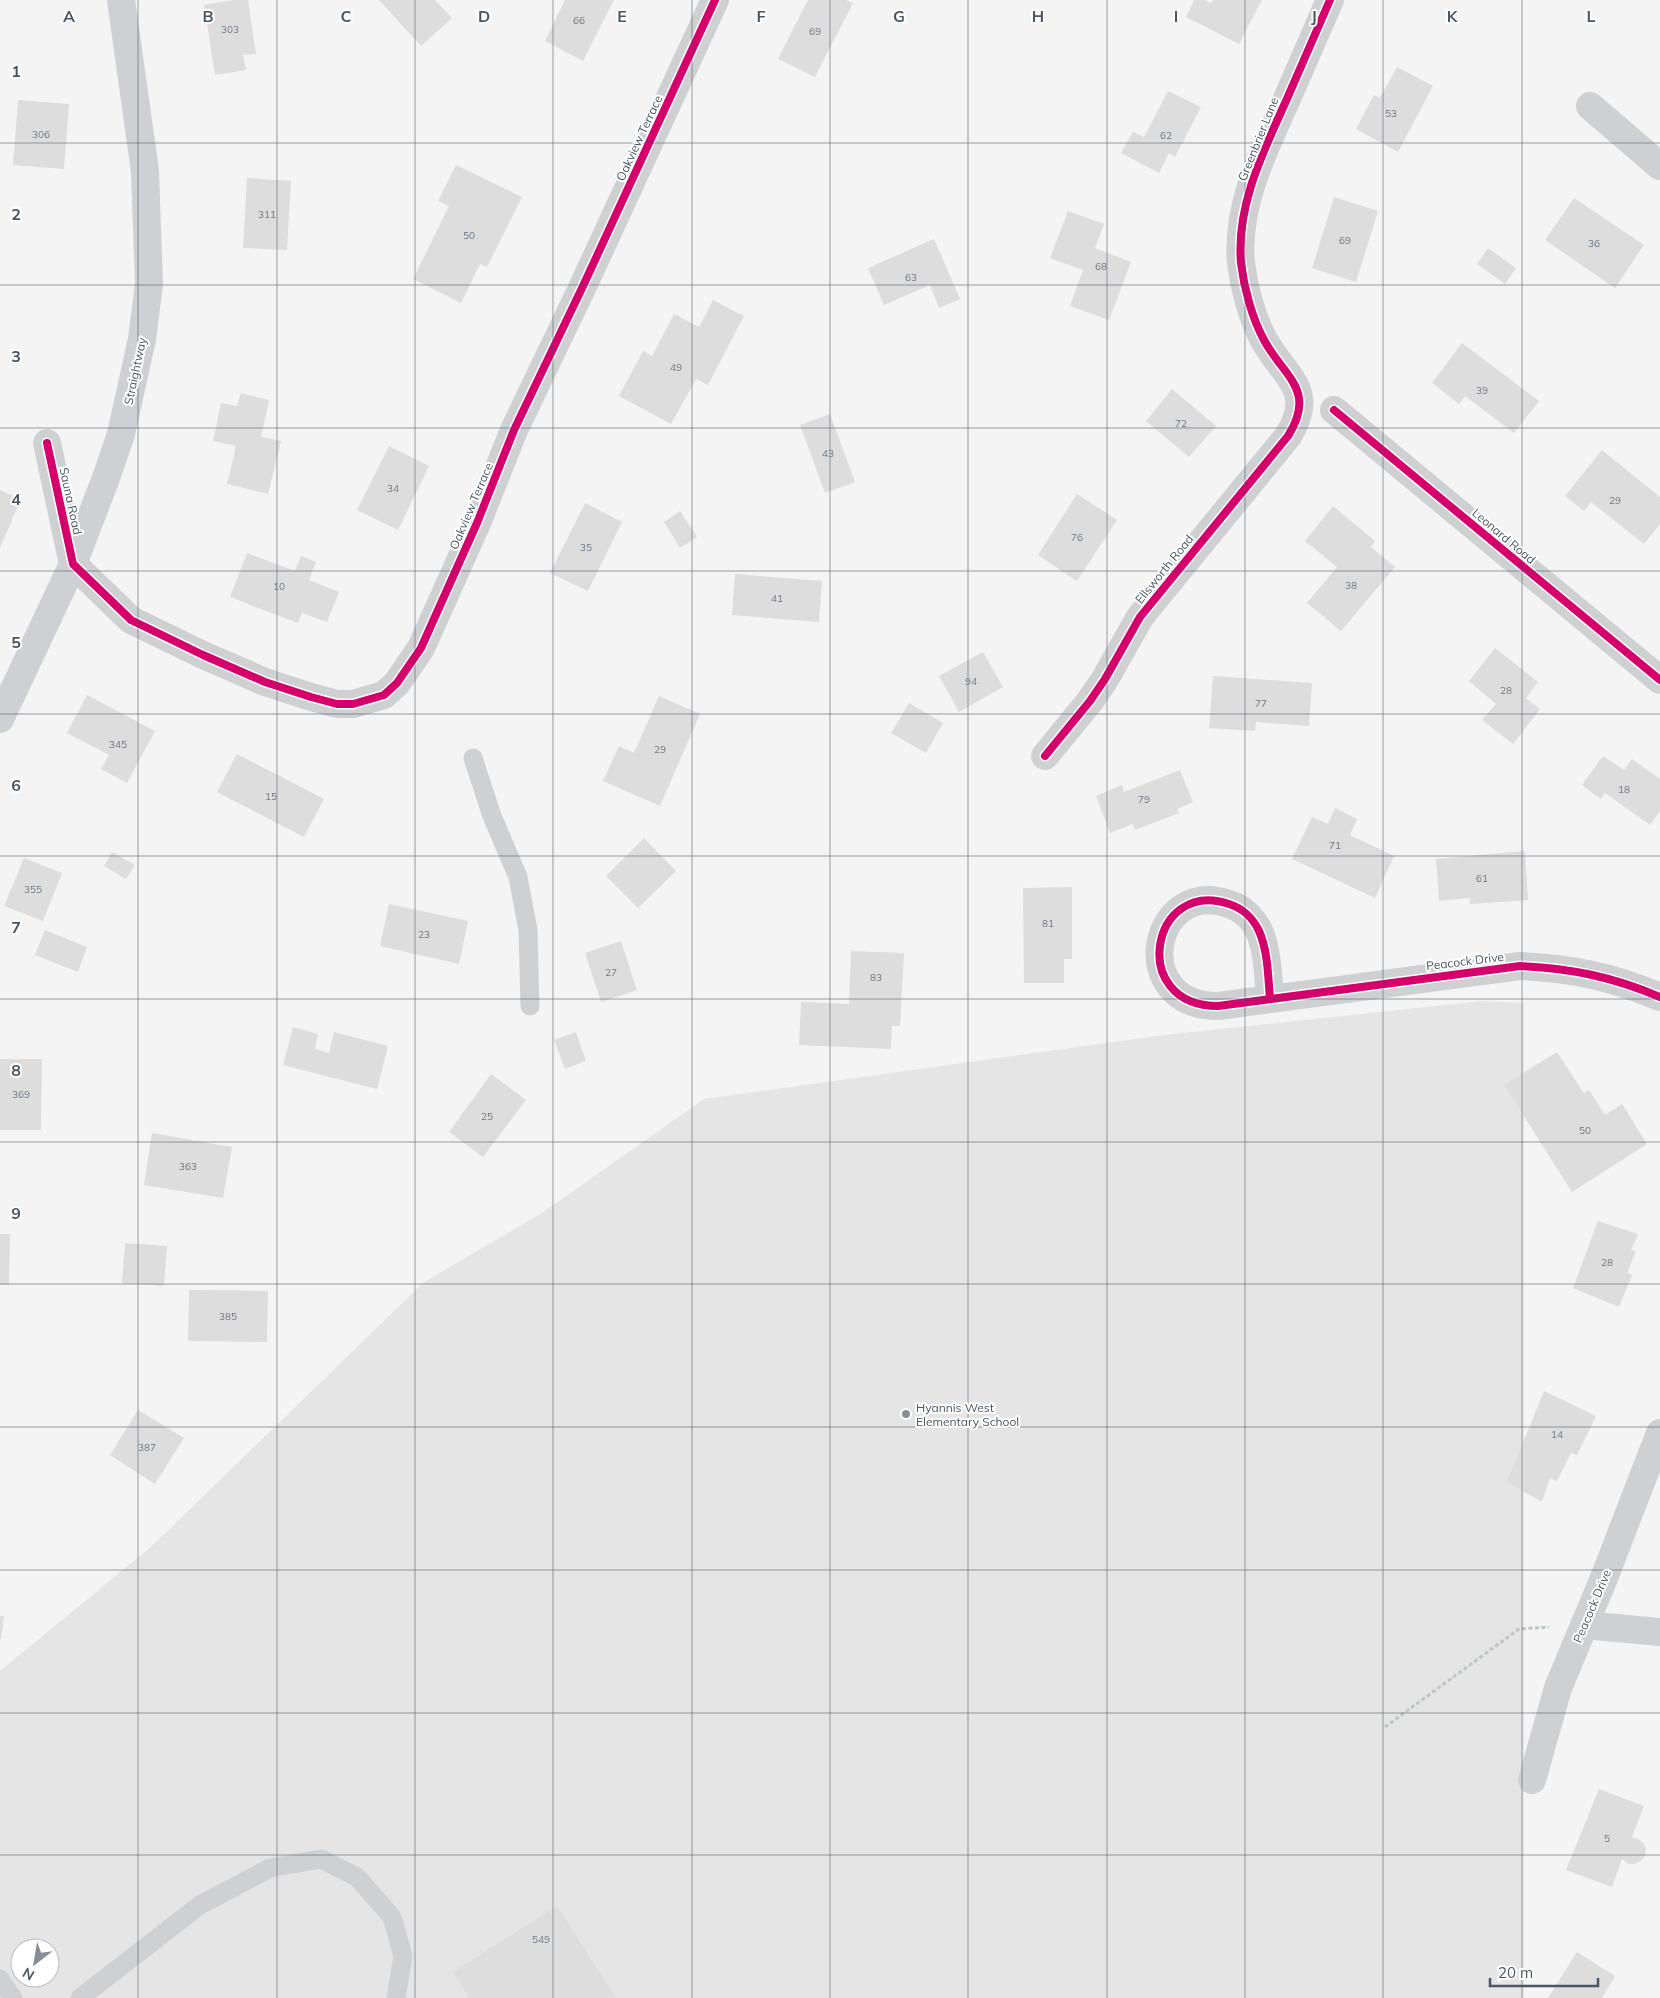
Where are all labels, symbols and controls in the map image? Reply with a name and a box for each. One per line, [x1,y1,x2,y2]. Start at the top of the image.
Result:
text: A [63,6,75,26]
text: B [202,6,214,26]
text: C [341,6,352,26]
text: D [478,6,490,26]
text: E [617,6,627,26]
text: F [756,6,766,26]
text: G [893,6,905,26]
text: H [1032,6,1044,26]
text: I [1174,6,1178,26]
text: J [1311,6,1317,26]
text: K [1447,6,1459,26]
text: L [1587,6,1596,26]
house number: 66 [573,14,585,27]
house number: 303 [221,23,239,36]
house number: 69 [809,25,821,38]
text: 1 [11,61,21,81]
street label: Oakview Terrace [613,93,665,183]
street label: Greenbrier Lane [1234,95,1282,183]
house number: 53 [1385,107,1397,120]
house number: 306 [32,128,50,141]
house number: 62 [1160,129,1172,142]
text: 2 [11,204,21,224]
house number: 311 [258,208,276,221]
house number: 50 [463,229,475,242]
house number: 69 [1339,234,1351,247]
house number: 36 [1588,237,1600,250]
house number: 68 [1095,260,1107,273]
house number: 63 [905,271,917,284]
street label: Straightway [121,335,150,406]
text: 3 [11,346,21,366]
house number: 49 [670,361,682,374]
house number: 39 [1476,384,1488,397]
house number: 72 [1175,417,1187,430]
house number: 43 [822,447,834,460]
street label: Oakview Terrace [446,460,496,552]
street label: Sauna Road [57,466,85,536]
house number: 34 [387,482,399,495]
text: 4 [11,489,21,509]
house number: 29 [1609,494,1621,507]
street label: Leonard Road [1469,505,1539,567]
house number: 76 [1071,531,1083,544]
street label: Ellsworth Road [1132,532,1196,606]
house number: 35 [580,541,592,554]
house number: 38 [1345,579,1357,592]
house number: 10 [273,580,285,593]
house number: 41 [771,592,783,605]
text: 5 [11,632,21,652]
house number: 94 [965,675,977,688]
house number: 28 [1500,684,1512,697]
house number: 77 [1255,697,1267,710]
house number: 345 [109,738,127,751]
house number: 29 [654,743,666,756]
text: 6 [11,775,21,795]
house number: 18 [1618,783,1630,796]
house number: 15 [265,790,277,803]
house number: 79 [1138,793,1150,806]
house number: 71 [1329,839,1341,852]
house number: 61 [1476,872,1488,885]
house number: 355 [24,883,42,896]
text: 7 [11,917,21,937]
house number: 81 [1042,917,1054,930]
house number: 23 [418,928,430,941]
street label: Peacock Drive [1425,949,1505,973]
house number: 27 [605,966,617,979]
house number: 83 [870,971,882,984]
text: 8 [11,1060,21,1080]
house number: 369 [12,1088,30,1101]
house number: 25 [481,1110,493,1123]
house number: 50 [1579,1124,1591,1137]
house number: 363 [179,1160,197,1173]
text: 9 [11,1203,21,1223]
house number: 28 [1601,1256,1613,1269]
house number: 385 [219,1310,237,1323]
place label: Hyannis West Elementary School [916,1400,1019,1429]
marker: Hyannis West Elementary School [900,1408,912,1420]
house number: 14 [1551,1428,1563,1441]
house number: 387 [138,1441,156,1454]
street label: Peacock Drive [1570,1567,1614,1645]
house number: 5 [1604,1832,1610,1845]
house number: 549 [532,1933,550,1946]
north arrow [10,1938,60,1988]
scale bar [1490,1956,1598,1988]
text: 20 m [1498,1963,1533,1982]
text: N [19,1964,37,1985]

